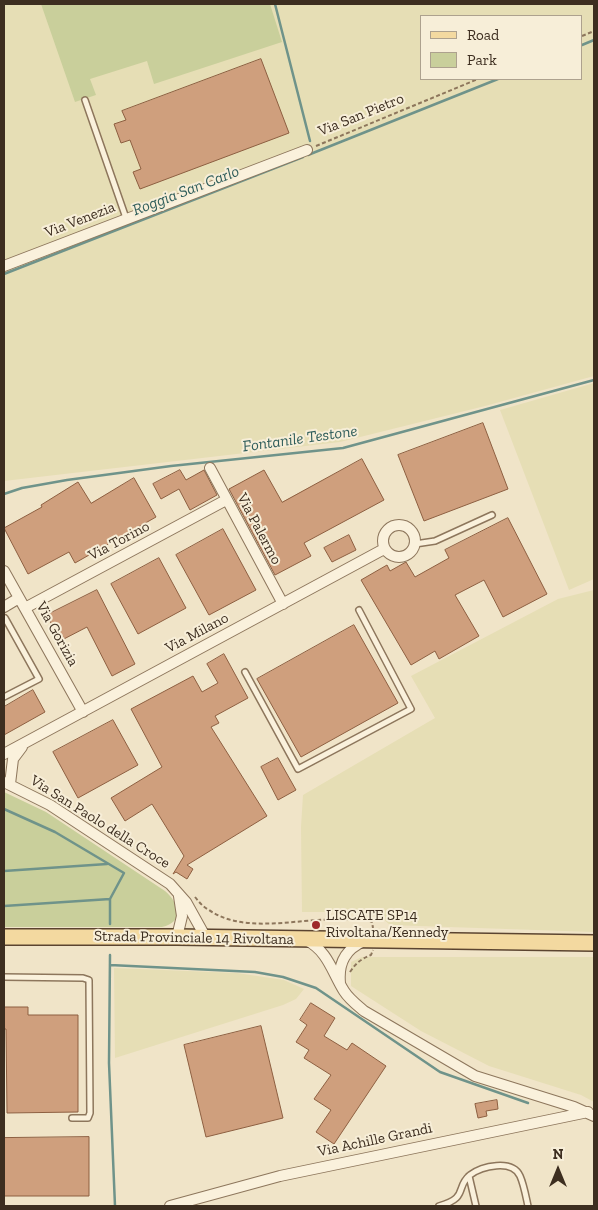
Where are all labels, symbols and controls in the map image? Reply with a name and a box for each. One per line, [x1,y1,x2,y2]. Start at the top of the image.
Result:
legend [420,15,583,80]
text: Road [467,26,499,44]
text: Park [467,51,497,69]
street label: Via San Pietro [315,90,407,140]
water label: Roggia San Carlo [130,162,242,220]
street label: Via Venezia [42,198,118,242]
water label: Fontanile Testone [241,421,359,457]
street label: Via Palermo [233,490,285,568]
street label: Via Torino [85,517,153,565]
street label: Via Gorizia [32,598,82,670]
street label: Via Milano [162,609,232,657]
street label: Via San Paolo della Croce [27,772,173,872]
place label: LISCATE SP14 Rivoltana/Kennedy [326,907,448,942]
marker: LISCATE SP14 Rivoltana/Kennedy [310,919,322,931]
street label: Strada Provinciale 14 Rivoltana [94,927,294,949]
street label: Via Achille Grandi [316,1119,434,1161]
north arrow [533,1145,583,1195]
text: N [553,1146,563,1163]

